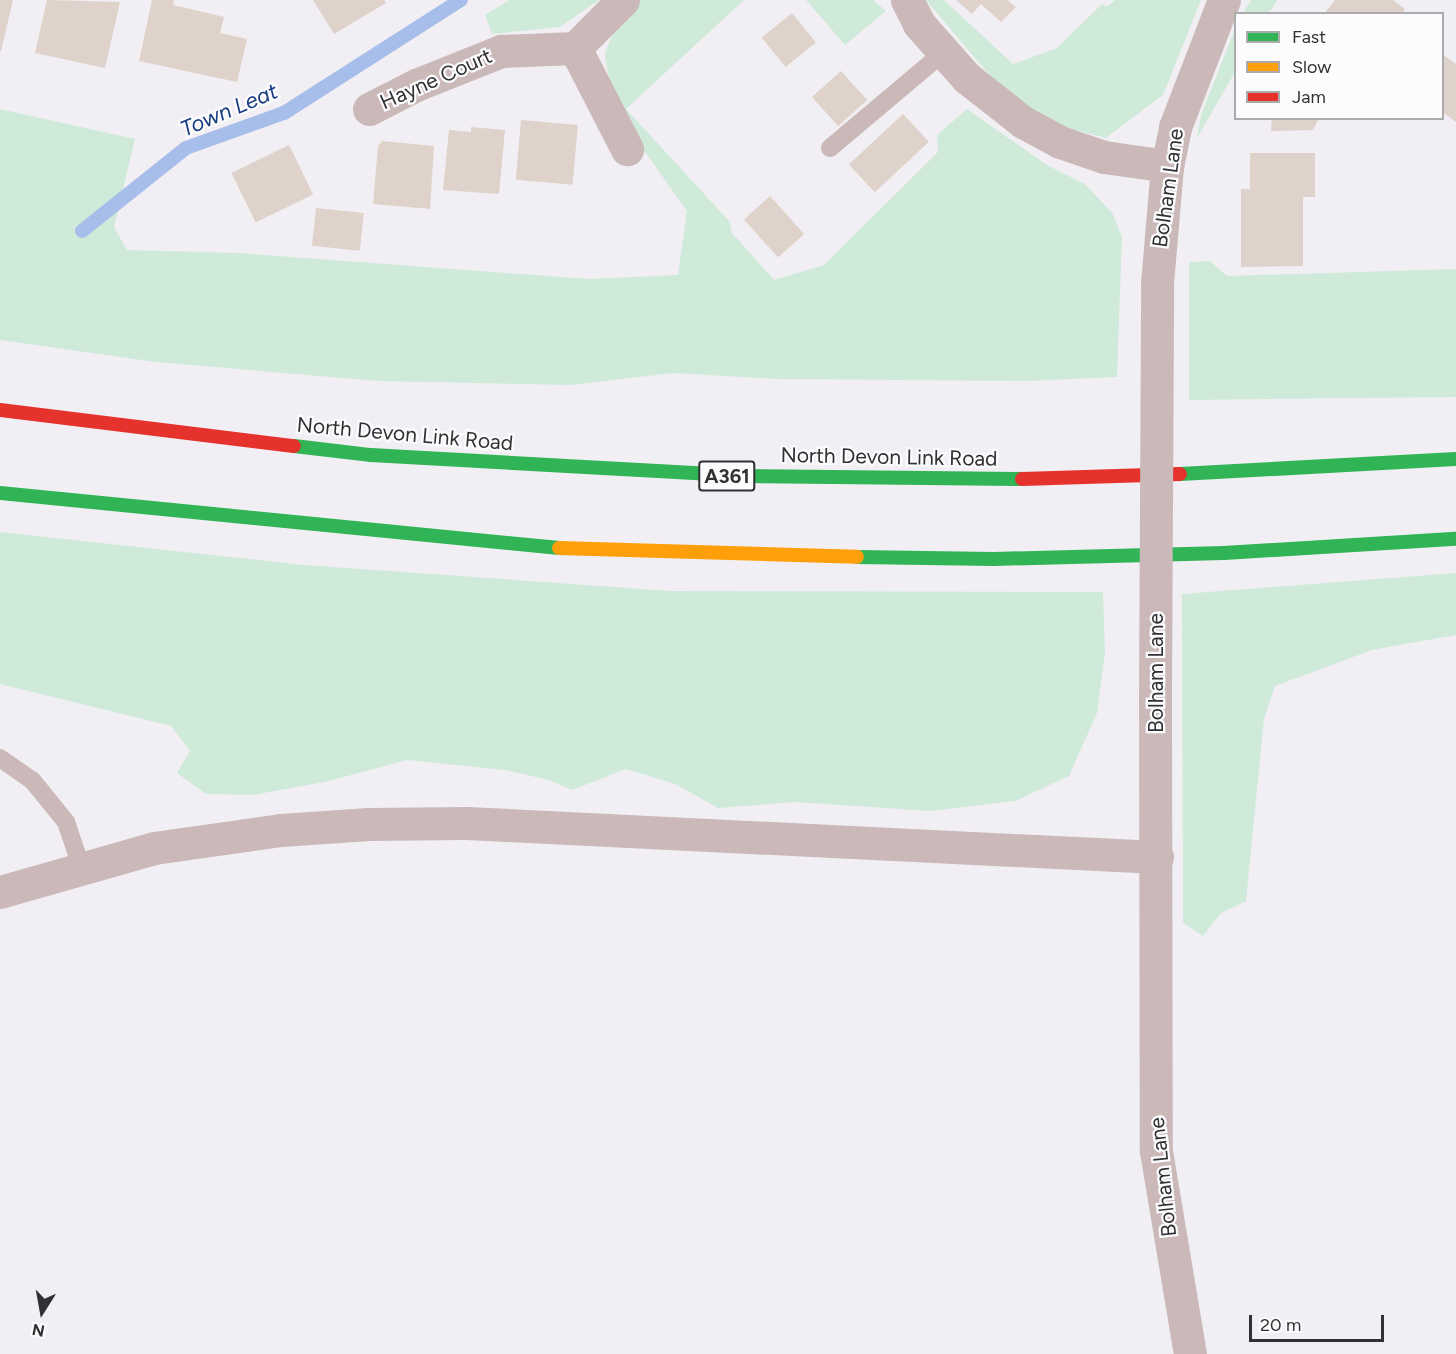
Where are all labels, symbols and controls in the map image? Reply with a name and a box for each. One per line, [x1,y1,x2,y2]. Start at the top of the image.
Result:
legend [1234,12,1444,120]
text: Fast [1292,26,1326,48]
street label: Hayne Court [376,43,496,115]
text: Slow [1292,56,1331,78]
water label: Town Leat [176,78,282,142]
text: Jam [1292,86,1326,108]
street label: Bolham Lane [1147,127,1189,249]
street label: North Devon Link Road [296,412,514,456]
street label: North Devon Link Road [780,443,998,471]
road number: A361 [697,459,757,493]
street label: Bolham Lane [1143,613,1169,733]
street label: Bolham Lane [1144,1116,1182,1238]
north arrow [12,1282,72,1342]
scale bar [1252,1303,1387,1341]
text: 20 m [1260,1314,1301,1336]
text: N [31,1320,46,1341]

